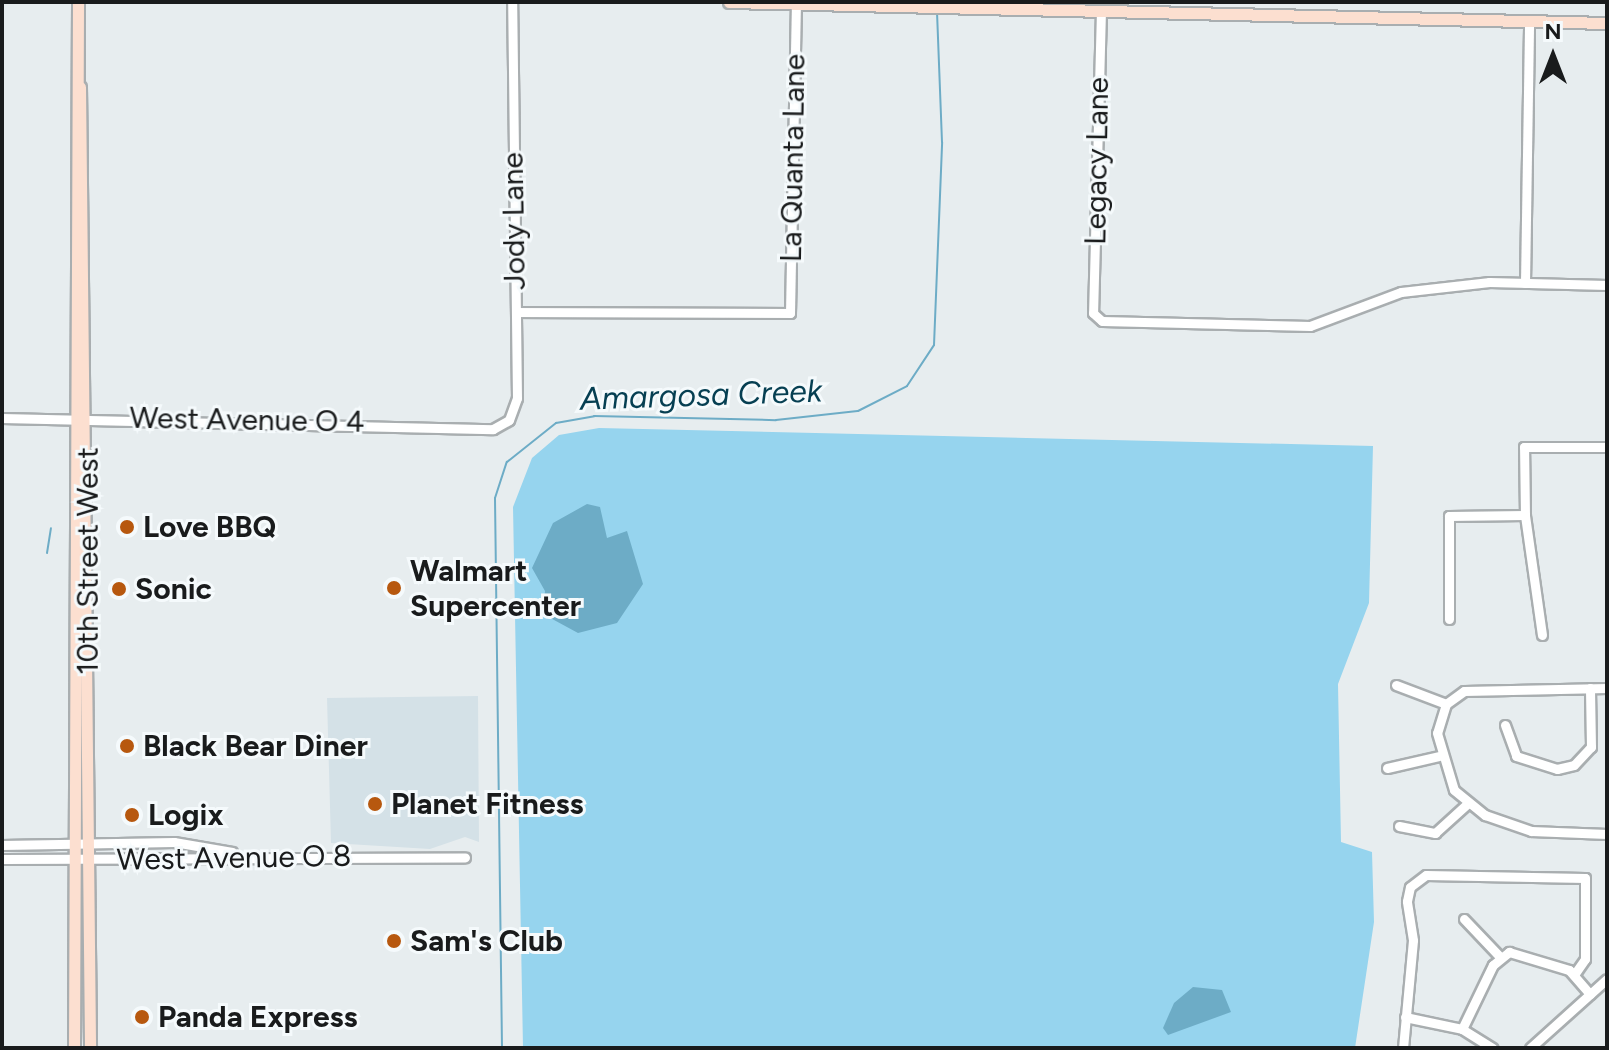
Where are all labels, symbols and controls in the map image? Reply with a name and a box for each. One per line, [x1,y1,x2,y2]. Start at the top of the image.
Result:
north arrow [1513,16,1593,96]
text: N [1544,18,1562,45]
street label: La Quanta Lane [773,53,813,263]
street label: Legacy Lane [1078,77,1116,245]
street label: Jody Lane [495,152,533,290]
water label: Amargosa Creek [579,372,823,418]
street label: West Avenue O 4 [129,400,365,440]
street label: 10th Street West [70,447,106,675]
place label: Love BBQ [143,509,276,545]
marker: Love BBQ [118,518,136,536]
place label: Walmart Supercenter [410,553,581,624]
place label: Sonic [135,571,212,607]
marker: Walmart Supercenter [385,579,403,597]
marker: Sonic [110,580,128,598]
place label: Black Bear Diner [143,728,368,764]
marker: Black Bear Diner [118,737,136,755]
place label: Planet Fitness [391,786,583,822]
marker: Planet Fitness [366,795,384,813]
place label: Logix [148,797,224,833]
marker: Logix [123,806,141,824]
street label: West Avenue O 8 [116,838,352,878]
place label: Sam's Club [410,923,563,959]
marker: Sam's Club [385,932,403,950]
place label: Panda Express [158,999,357,1035]
marker: Panda Express [133,1008,151,1026]

